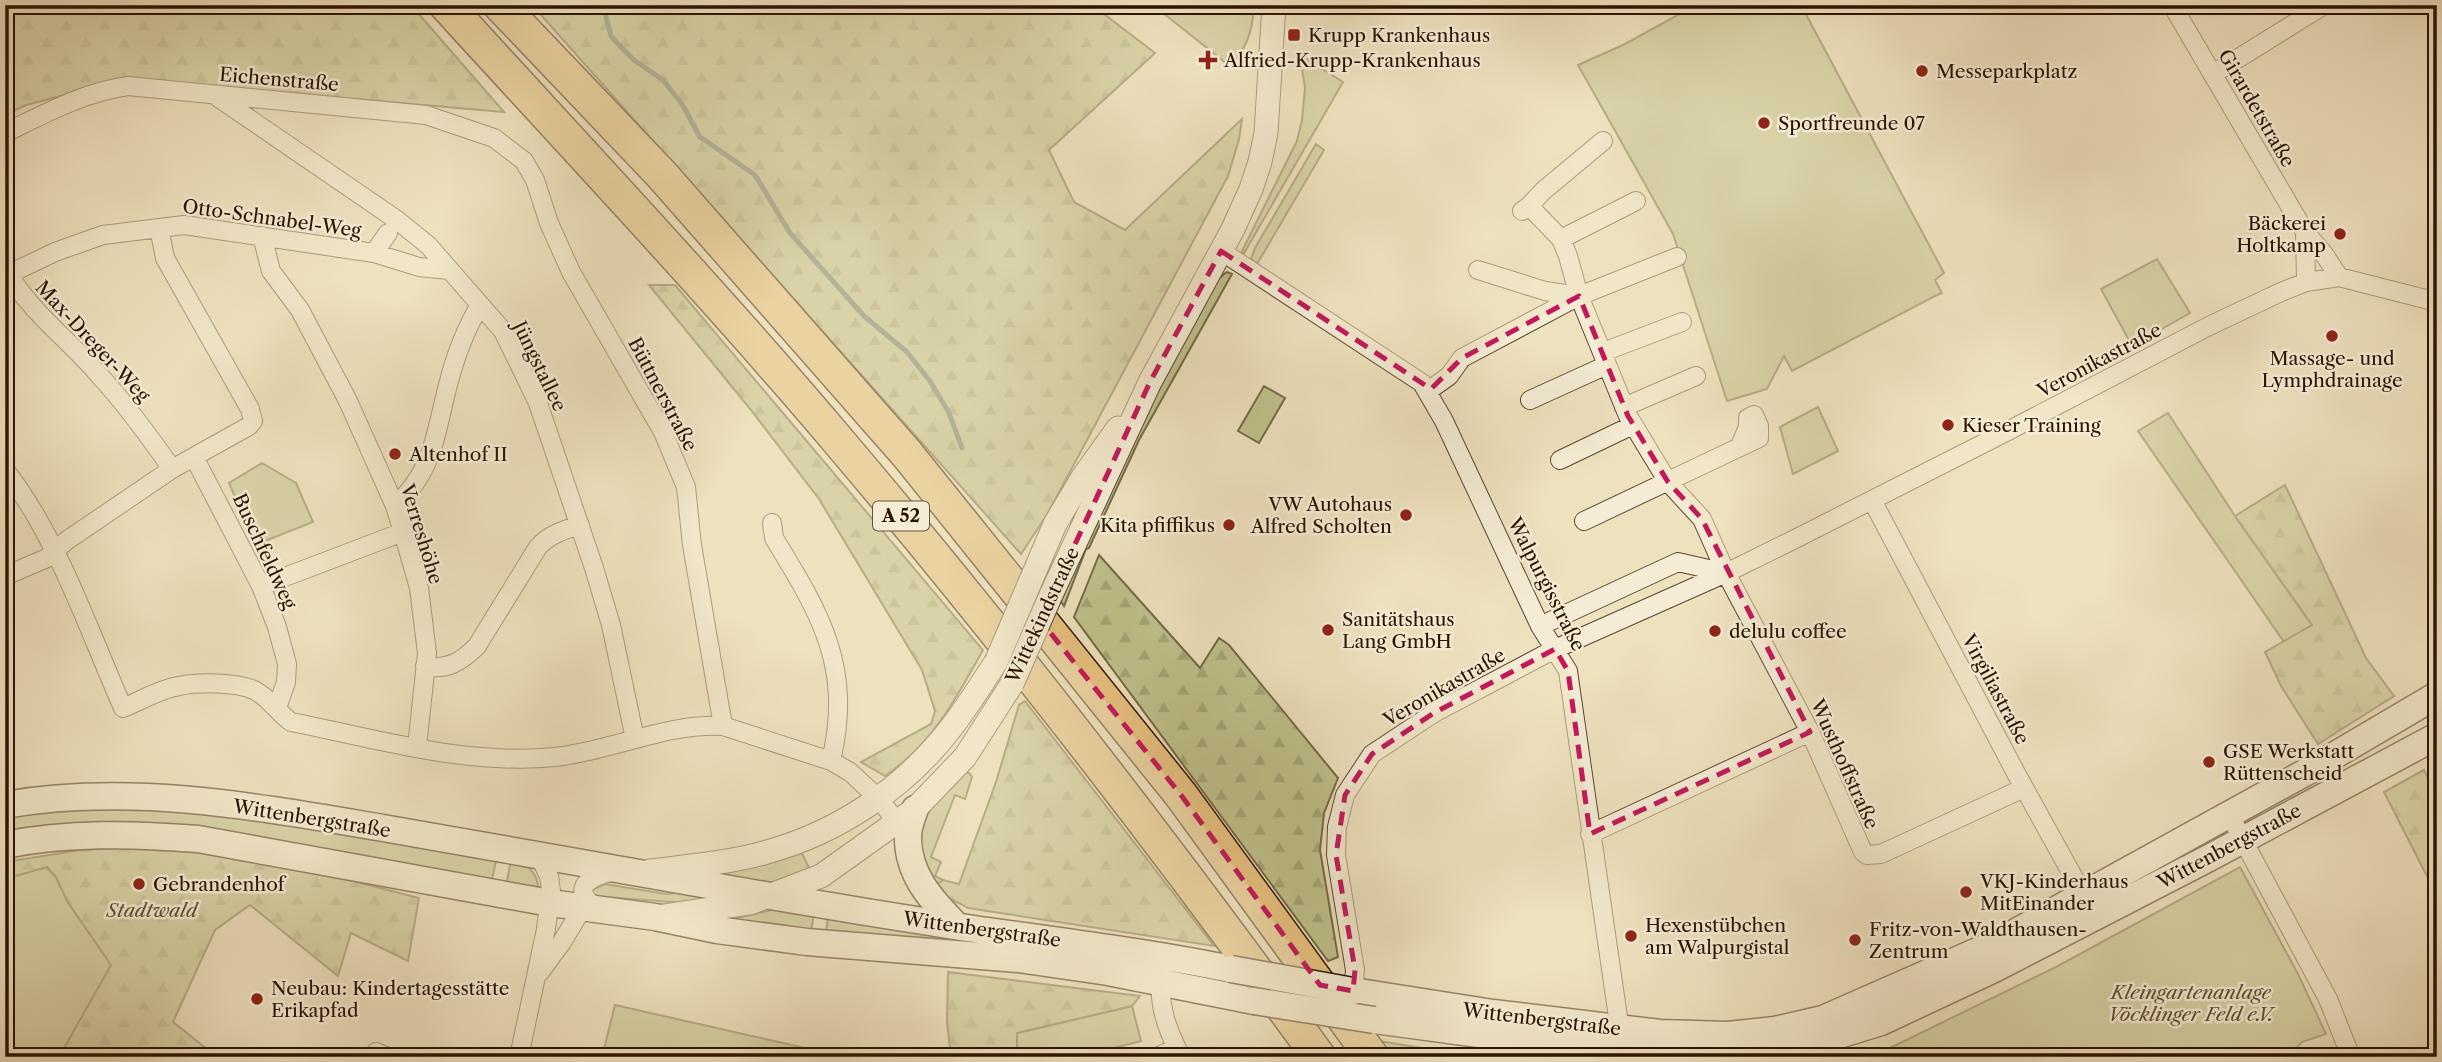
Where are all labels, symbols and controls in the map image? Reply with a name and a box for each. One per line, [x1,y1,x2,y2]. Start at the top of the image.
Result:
place label: Krupp Krankenhaus [1308,24,1490,47]
marker: Krupp Krankenhaus [1286,27,1302,43]
street label: Girardetstraße [2214,45,2300,171]
place label: Alfried-Krupp-Krankenhaus [1223,49,1481,72]
marker: Alfried-Krupp-Krankenhaus [1198,50,1218,70]
place label: Messeparkplatz [1936,60,2077,83]
street label: Eichenstraße [218,63,340,96]
marker: Messeparkplatz [1914,63,1930,79]
place label: Sportfreunde 07 [1778,112,1925,135]
marker: Sportfreunde 07 [1756,115,1772,131]
street label: Otto-Schnabel-Weg [181,195,364,243]
place label: Bäckerei Holtkamp [2236,212,2326,257]
marker: Bäckerei Holtkamp [2332,226,2348,242]
street label: Max-Dreger-Weg [31,276,155,407]
street label: Jüngstallee [507,315,571,415]
street label: Veronikastraße [2032,318,2165,403]
marker: Massage- und Lymphdrainage [2324,328,2340,344]
street label: Büttnerstraße [623,334,702,455]
place label: Massage- und Lymphdrainage [2261,347,2403,392]
place label: Kieser Training [1962,414,2102,437]
marker: Kieser Training [1940,417,1956,433]
place label: Altenhof II [408,443,508,466]
marker: Altenhof II [387,446,403,462]
street label: Verreshöhe [395,480,448,587]
street label: Buschfeldweg [228,490,302,614]
place label: VW Autohaus Alfred Scholten [1250,493,1392,538]
road number: A 52 [873,502,929,530]
marker: VW Autohaus Alfred Scholten [1398,507,1414,523]
street label: Walpurgisstraße [1503,513,1590,655]
place label: Kita pfiffikus [1100,514,1215,537]
marker: Kita pfiffikus [1221,517,1237,533]
street label: Wittekindstraße [1000,543,1084,688]
place label: Sanitätshaus Lang GmbH [1342,608,1455,653]
place label: delulu coffee [1729,620,1847,643]
marker: Sanitätshaus Lang GmbH [1320,622,1336,638]
marker: delulu coffee [1707,623,1723,639]
street label: Virgiliastraße [1956,629,2034,748]
street label: Veronikastraße [1378,643,1509,732]
street label: Wusthoffstraße [1805,695,1883,833]
place label: GSE Werkstatt Rüttenscheid [2223,740,2355,785]
marker: GSE Werkstatt Rüttenscheid [2201,754,2217,770]
street label: Wittenbergstraße [230,795,392,842]
street label: Wittenbergstraße [2153,799,2305,894]
place label: VKJ-Kinderhaus MitEinander [1979,870,2129,915]
place label: Gebrandenhof [153,873,287,896]
marker: Gebrandenhof [131,876,147,892]
marker: VKJ-Kinderhaus MitEinander [1958,884,1974,900]
park label: Stadtwald [106,899,199,922]
street label: Wittenbergstraße [900,907,1062,952]
place label: Hexenstübchen am Walpurgistal [1645,914,1790,959]
place label: Fritz-von-Waldthausen- Zentrum [1869,918,2087,963]
marker: Hexenstübchen am Walpurgistal [1623,928,1639,944]
marker: Fritz-von-Waldthausen- Zentrum [1847,932,1863,948]
place label: Neubau: Kindertagesstätte Erikapfad [271,977,509,1022]
park label: Kleingartenanlage Vöcklinger Feld e.V. [2108,981,2277,1026]
marker: Neubau: Kindertagesstätte Erikapfad [249,991,265,1007]
street label: Wittenbergstraße [1461,998,1622,1041]

